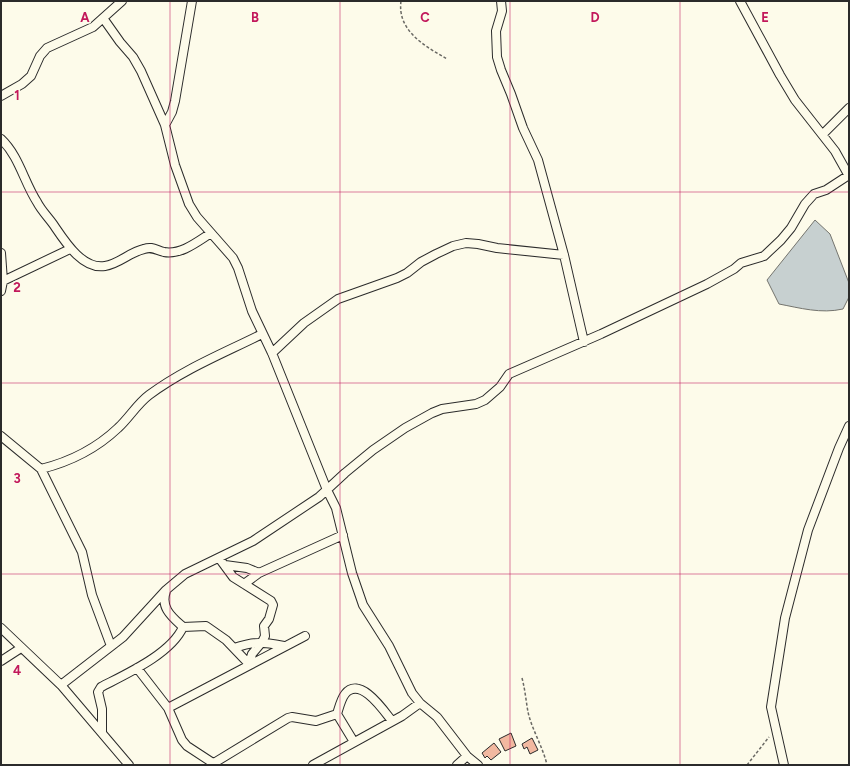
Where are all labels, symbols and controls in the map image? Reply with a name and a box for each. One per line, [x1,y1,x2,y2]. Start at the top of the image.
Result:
text: A [80,10,90,25]
text: B [251,10,259,25]
text: C [420,10,430,25]
text: D [590,10,600,25]
text: E [761,10,769,25]
text: 1 [14,88,20,103]
text: 2 [13,280,21,295]
text: 3 [13,471,21,486]
text: 4 [13,663,21,678]

